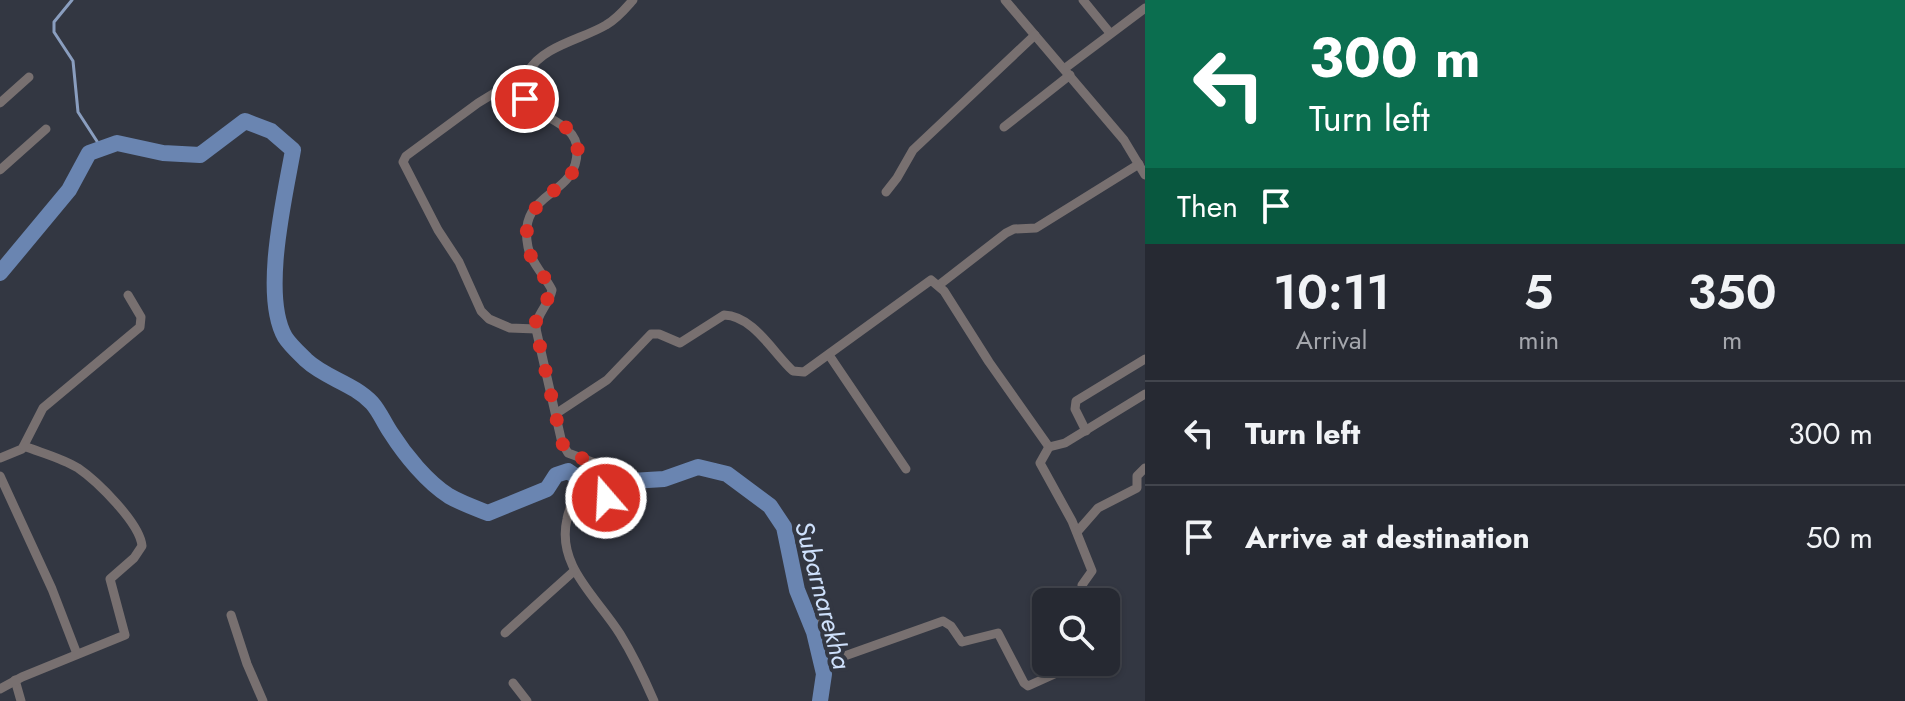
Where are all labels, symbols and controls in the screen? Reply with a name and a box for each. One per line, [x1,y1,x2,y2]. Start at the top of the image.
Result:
text: 300 m [1309,17,1481,98]
icon: left [1177,32,1281,136]
pin [491,65,559,133]
icon: arrive [503,77,547,121]
text: Turn left [1309,92,1430,144]
icon: arrive [1254,184,1298,228]
text: Then [1177,185,1238,228]
text: 10:11 [1273,258,1390,327]
text: 5 [1524,258,1554,327]
text: 350 [1687,258,1777,327]
text: Arrival [1296,321,1368,359]
text: min [1518,321,1559,359]
text: m [1722,321,1742,359]
icon: left [1177,411,1221,455]
text: Turn left [1245,412,1360,455]
text: 300 m [1788,412,1873,455]
position arrow [564,456,648,540]
icon: arrive [1177,515,1221,559]
text: Arrive at destination [1245,516,1530,559]
text: 50 m [1806,516,1873,559]
water label: Subarnarekha [785,517,861,674]
map controls [1032,588,1120,676]
button: search [1032,588,1120,676]

